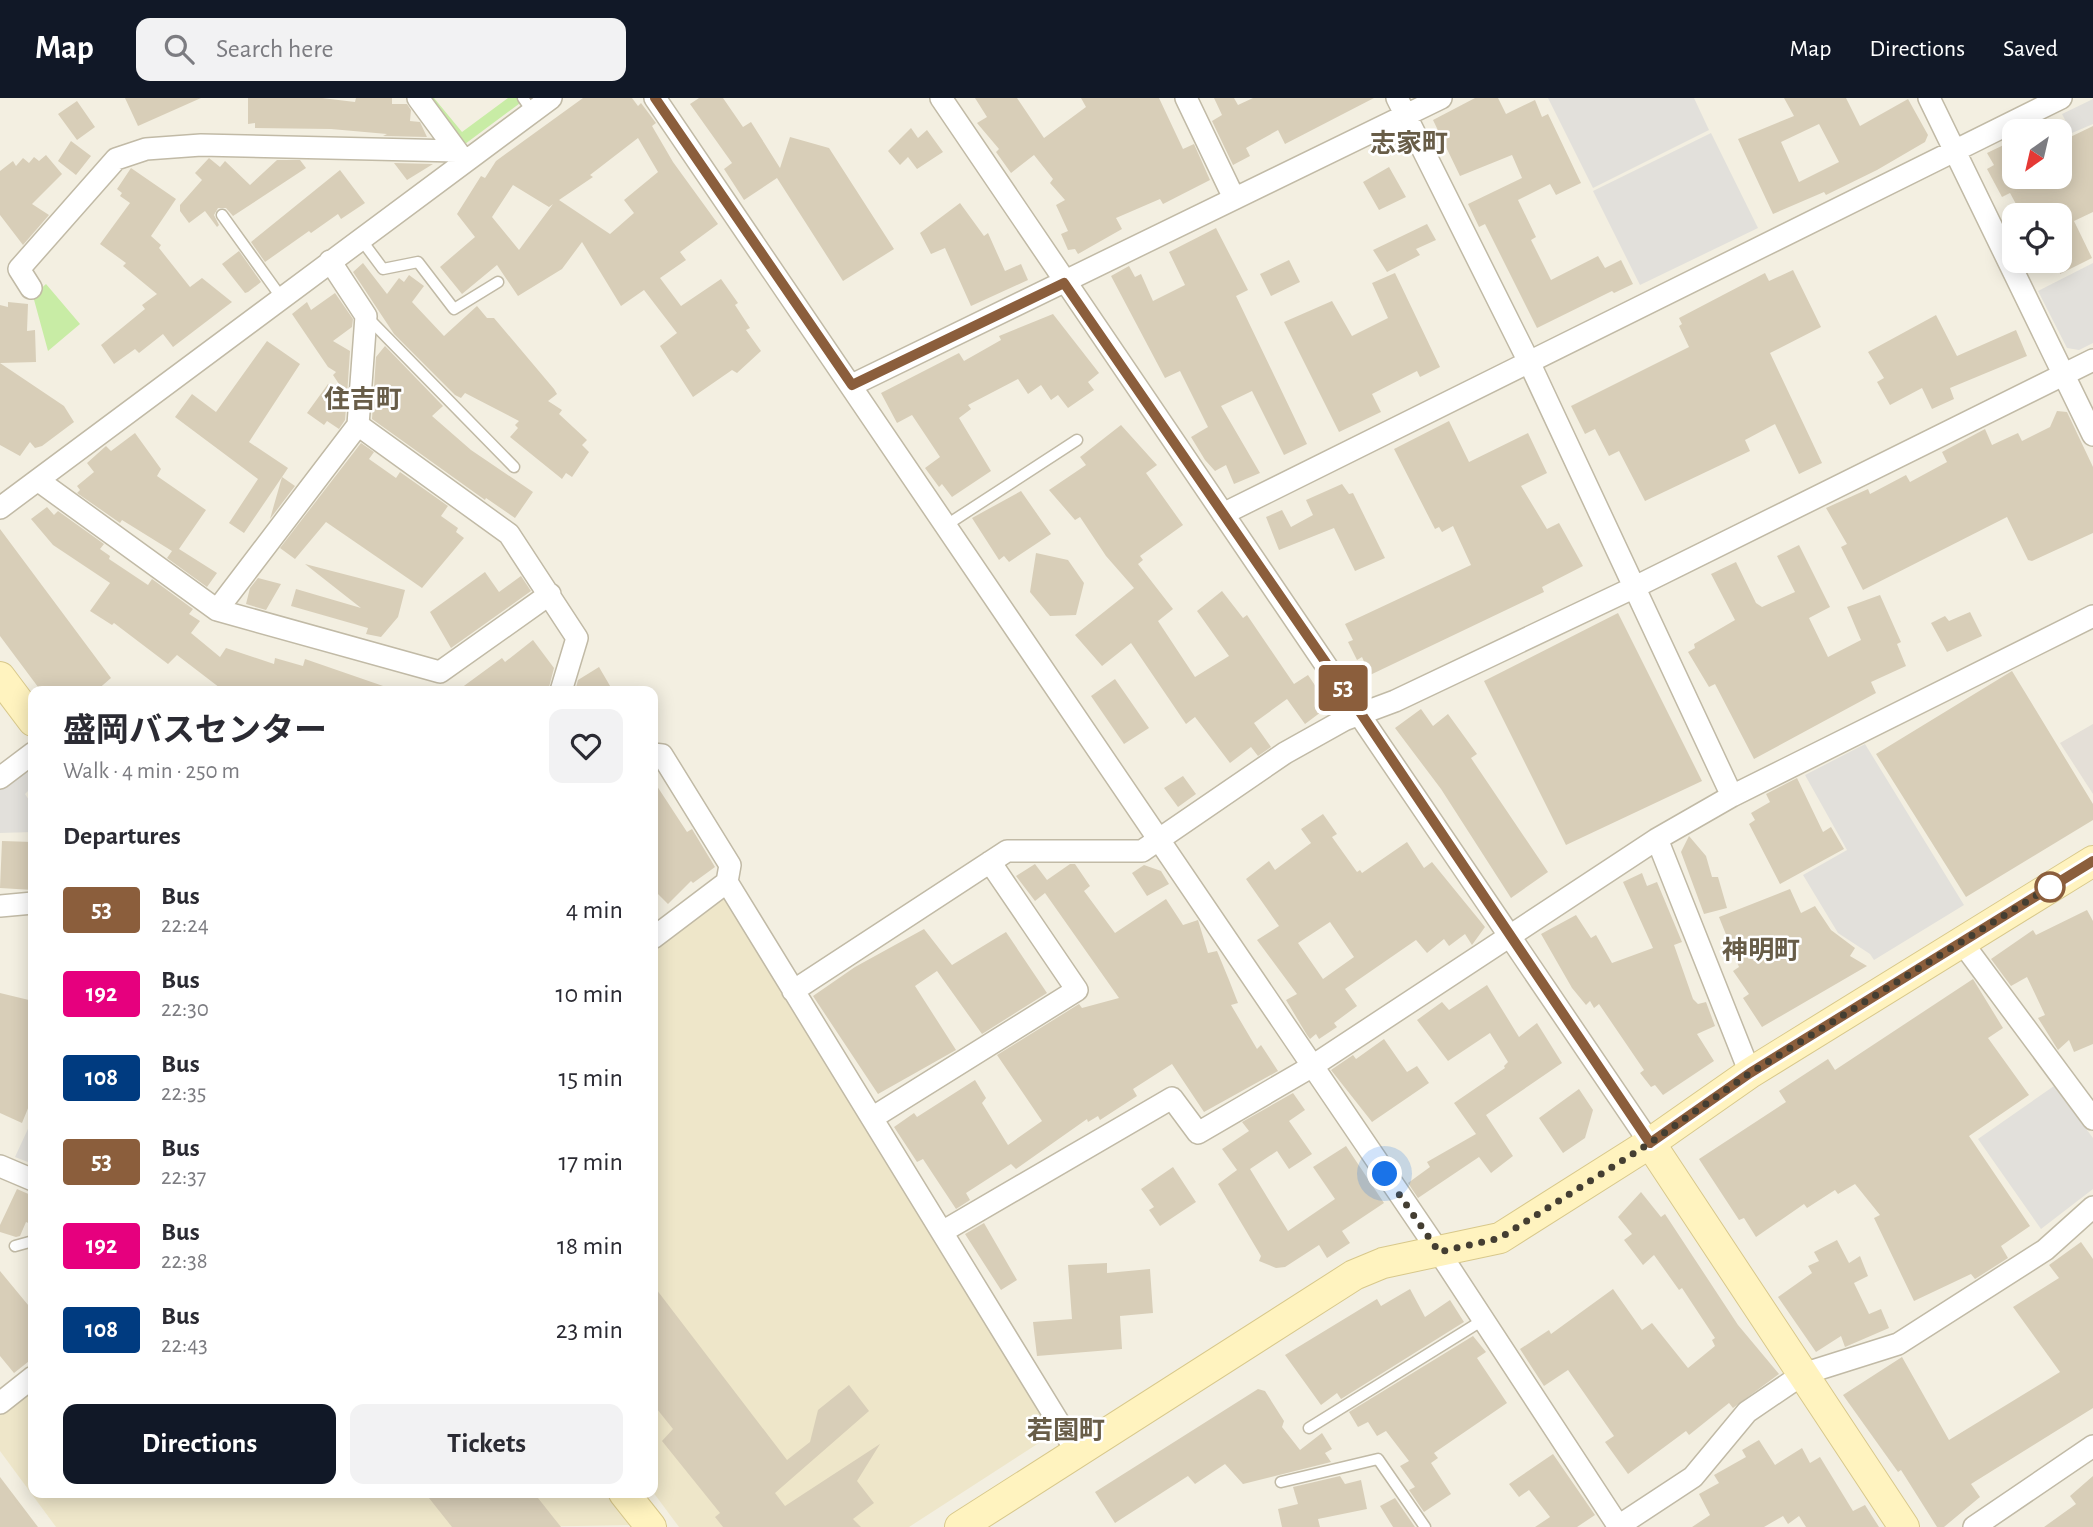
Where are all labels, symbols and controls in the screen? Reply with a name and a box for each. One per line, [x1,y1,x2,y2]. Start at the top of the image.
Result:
search box [136,18,626,81]
icon: search [160,30,198,68]
text: Map [35,32,94,65]
text: Search here [216,36,334,62]
text: Map [1789,37,1831,61]
text: Directions [1869,37,1965,61]
text: Saved [2003,37,2058,61]
north arrow [2002,119,2072,189]
map controls [2002,119,2072,273]
district label: 志家町 [1370,129,1448,157]
button: locate [2002,203,2072,273]
district label: 住吉町 [324,385,402,413]
line badge: 53 [1312,665,1374,711]
text: 53 [1333,676,1353,700]
button: heart [549,709,623,783]
text: 盛岡バスセンター [63,715,327,748]
text: Walk · 4 min · 250 m [63,760,240,783]
text: Departures [63,823,181,849]
unlabelled marker [2035,872,2065,902]
text: Bus [161,883,200,909]
text: 4 min [566,897,623,923]
text: 53 [91,898,112,922]
text: 22:24 [161,914,209,937]
district label: 神明町 [1722,936,1800,964]
text: Bus [161,967,200,993]
text: 10 min [556,981,623,1007]
text: 192 [86,982,117,1006]
text: 22:30 [161,998,209,1021]
text: Bus [161,1051,200,1077]
text: 15 min [558,1065,623,1091]
text: 108 [85,1066,118,1090]
text: 22:35 [161,1082,206,1105]
text: Bus [161,1135,200,1161]
text: 17 min [558,1149,623,1175]
text: 53 [91,1150,112,1174]
your location [1367,1156,1402,1191]
text: 22:37 [161,1166,206,1189]
text: Bus [161,1219,200,1245]
text: 18 min [557,1233,623,1259]
text: 192 [86,1234,117,1258]
text: 22:38 [161,1250,208,1273]
text: Bus [161,1303,200,1329]
text: 23 min [556,1317,623,1343]
text: 108 [85,1318,118,1342]
text: 22:43 [161,1334,208,1357]
button: Directions [63,1404,336,1484]
button: Tickets [350,1404,623,1484]
district label: 若園町 [1027,1416,1105,1444]

